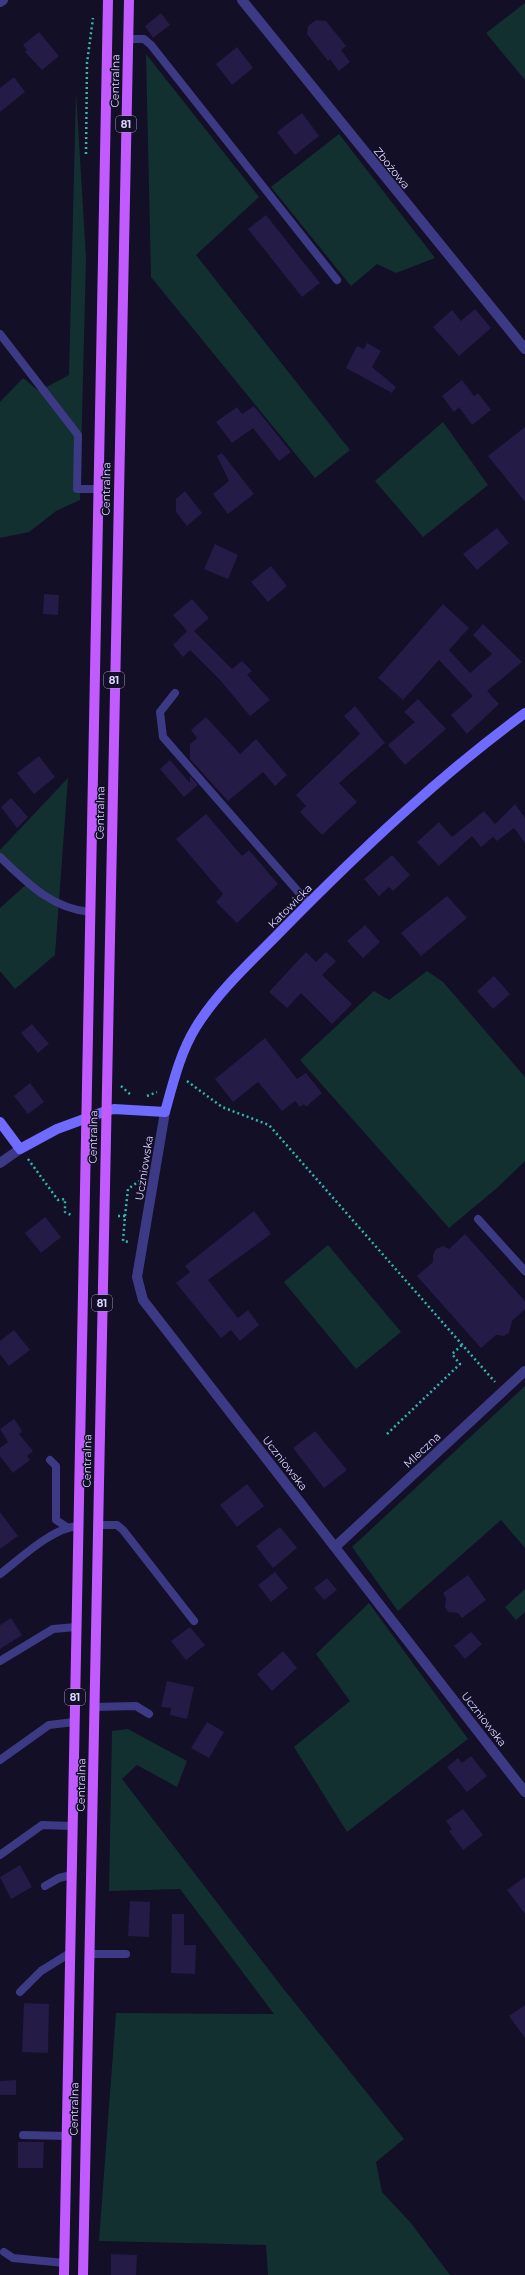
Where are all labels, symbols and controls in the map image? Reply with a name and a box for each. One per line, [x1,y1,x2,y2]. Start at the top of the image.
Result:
street label: Centralna [108,54,122,108]
road number: 81 [116,116,136,132]
street label: Zbożowa [371,144,413,192]
street label: Centralna [99,462,113,516]
road number: 81 [104,672,124,688]
street label: Centralna [93,786,107,840]
street label: Katowicka [265,881,315,931]
street label: Centralna [86,1110,100,1164]
street label: Uczniowska [132,1135,156,1201]
road number: 81 [92,1295,112,1311]
street label: Mleczna [400,1429,444,1471]
street label: Uczniowska [259,1433,311,1493]
street label: Centralna [80,1434,94,1488]
road number: 81 [65,1689,85,1705]
street label: Uczniowska [458,1689,510,1749]
street label: Centralna [74,1758,88,1812]
street label: Centralna [67,2082,81,2136]

